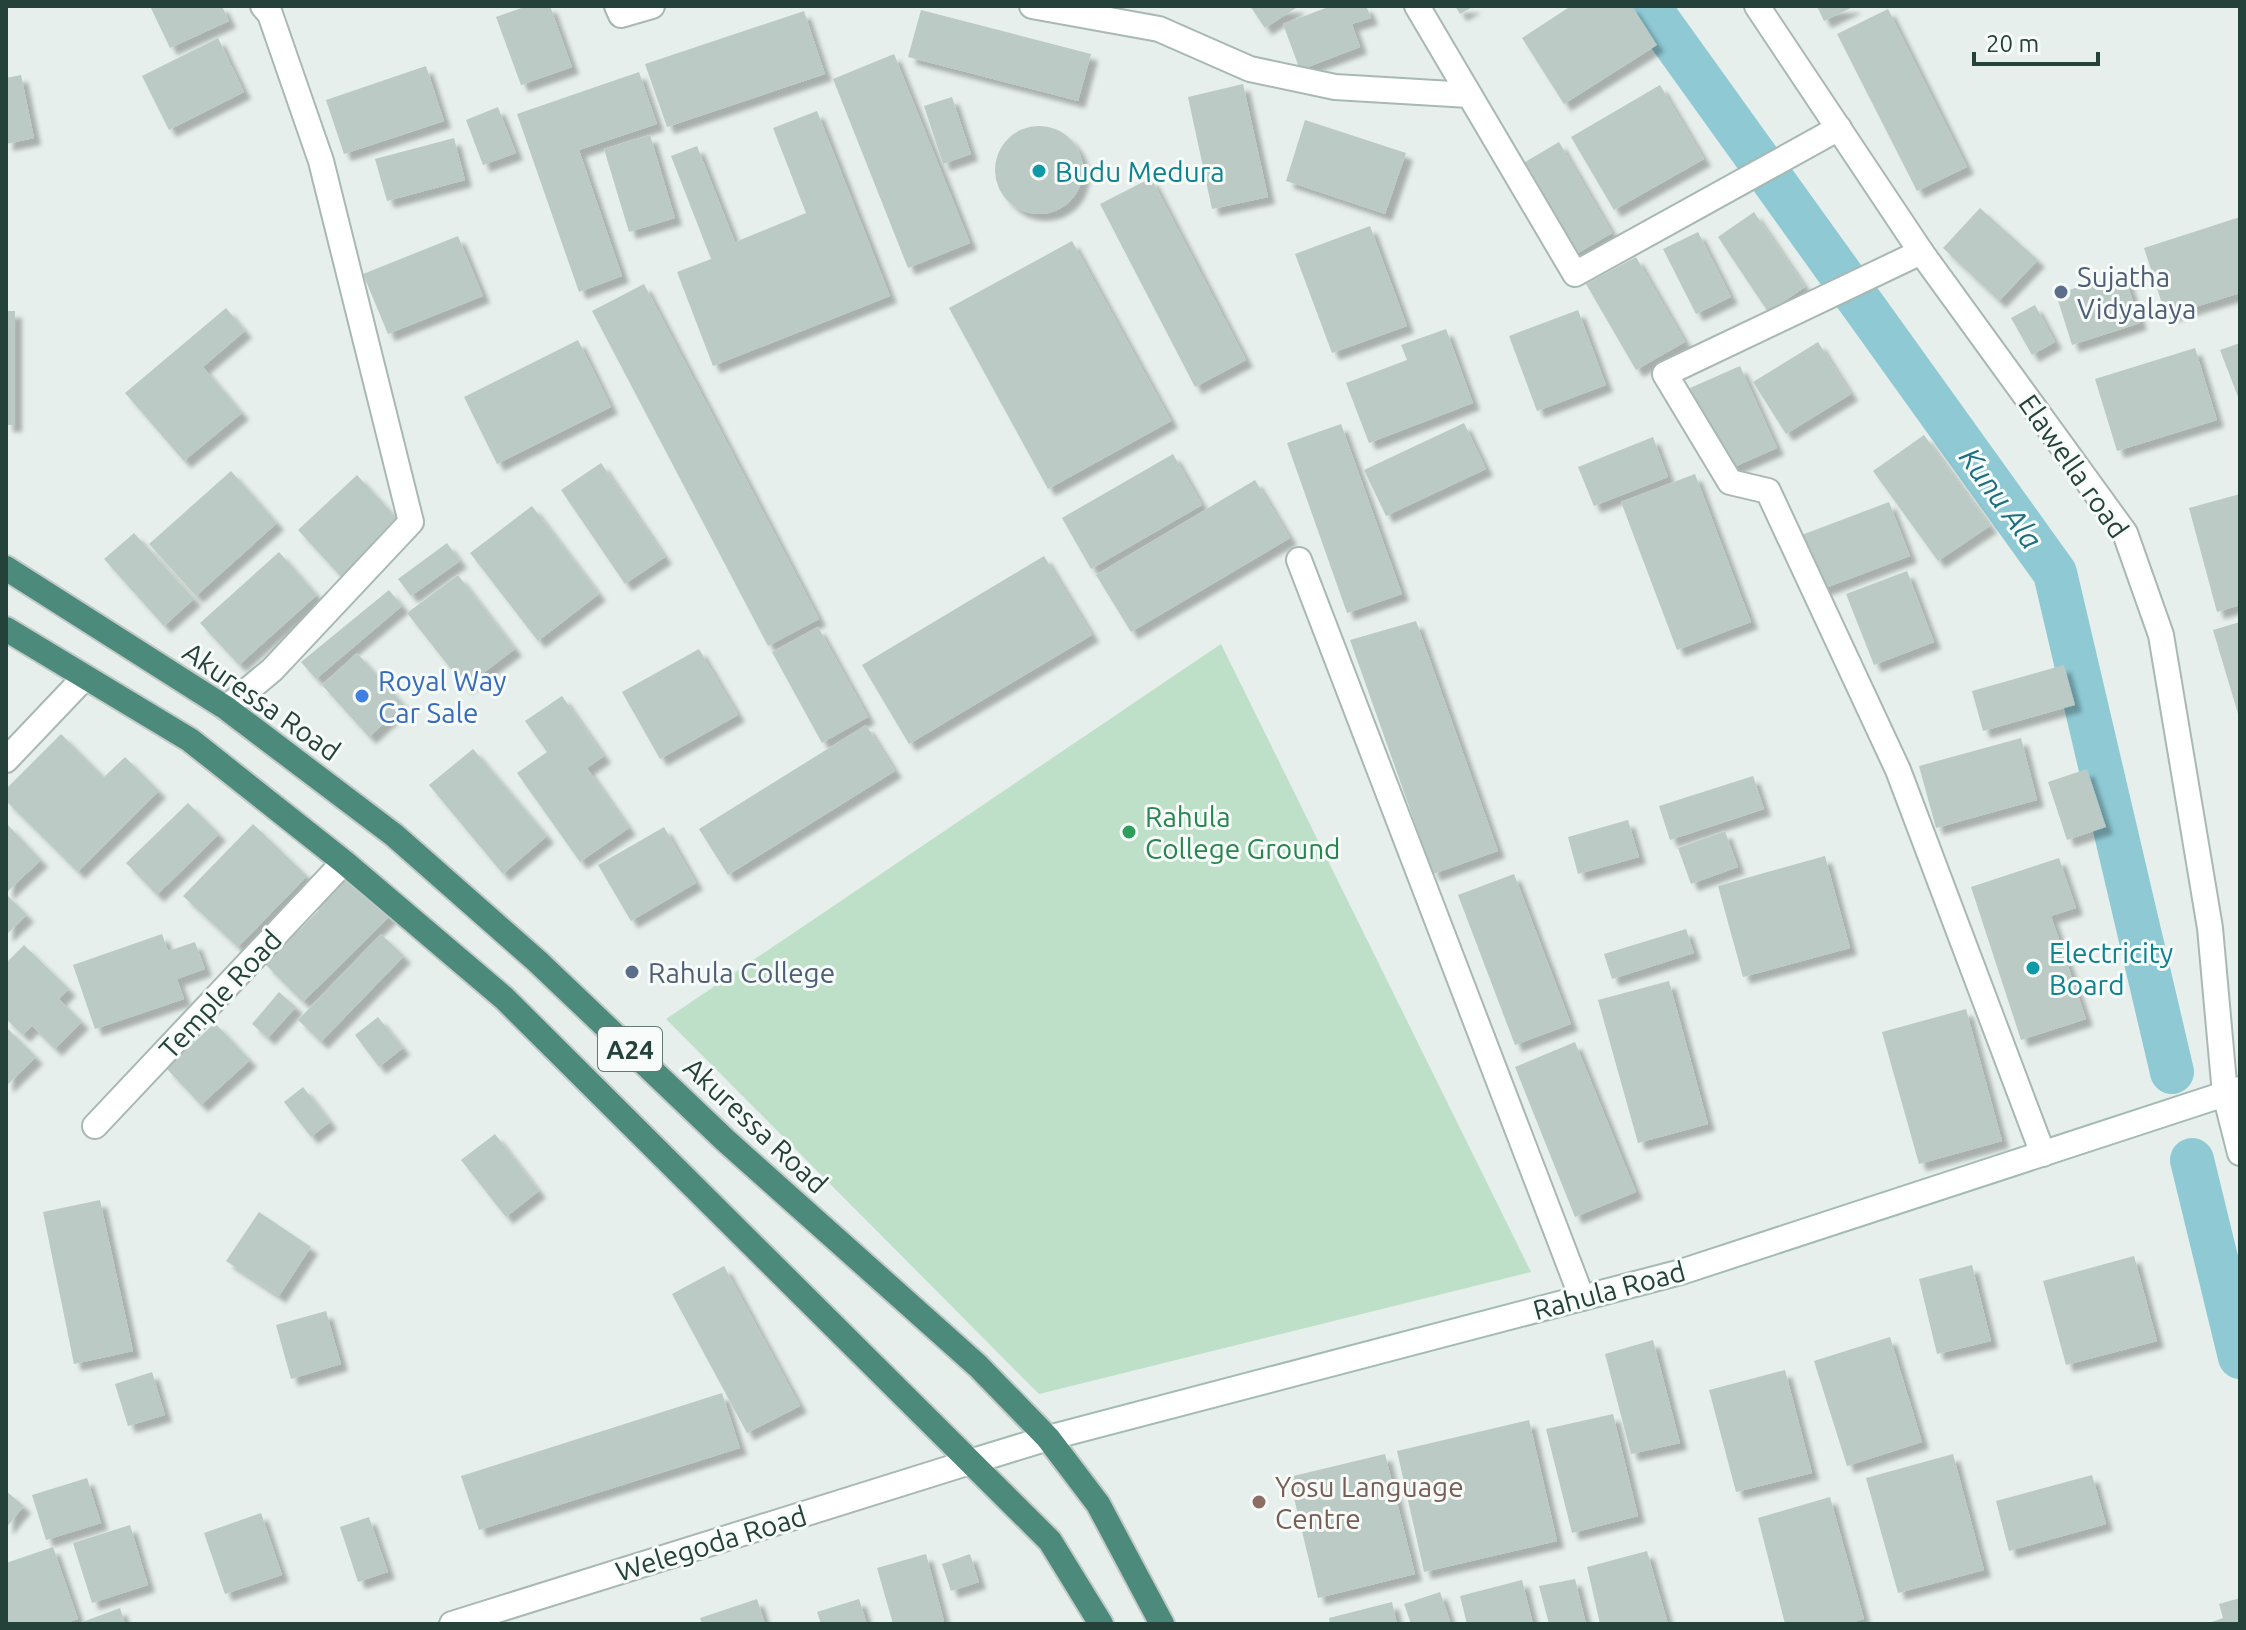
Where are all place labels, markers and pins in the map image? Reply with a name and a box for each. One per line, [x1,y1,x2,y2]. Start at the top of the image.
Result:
place label: Budu Medura [1055,156,1225,187]
marker: Budu Medura [1030,162,1048,180]
place label: Sujatha Vidyalaya [2077,261,2196,324]
marker: Sujatha Vidyalaya [2052,283,2070,301]
place label: Royal Way Car Sale [378,665,507,728]
marker: Royal Way Car Sale [353,687,371,705]
place label: Rahula College Ground [1145,801,1341,864]
marker: Rahula College Ground [1120,823,1138,841]
place label: Electricity Board [2049,937,2173,1000]
place label: Rahula College [648,957,835,988]
marker: Electricity Board [2024,959,2042,977]
marker: Rahula College [623,963,641,981]
place label: Yosu Language Centre [1275,1471,1464,1534]
marker: Yosu Language Centre [1250,1493,1268,1511]

